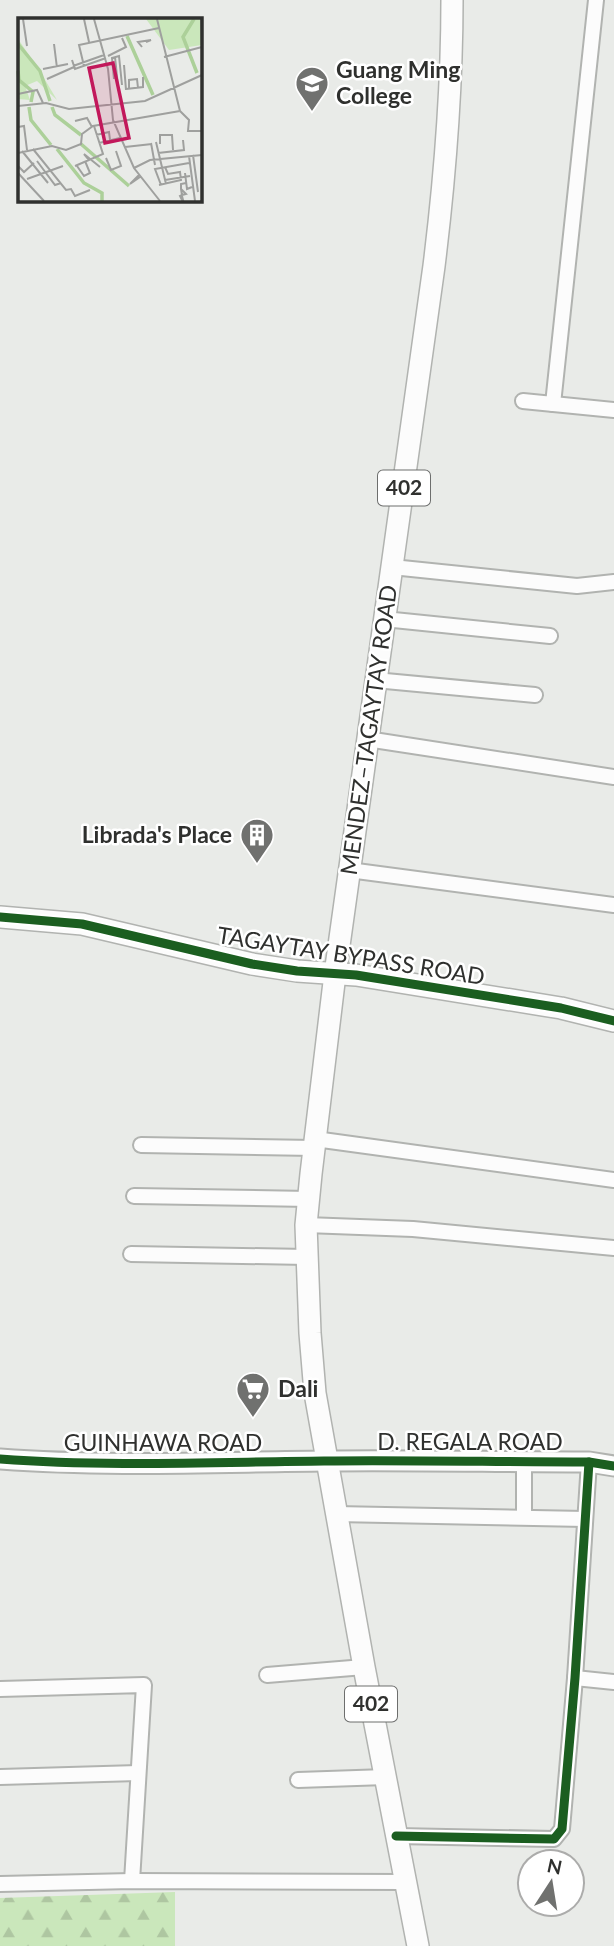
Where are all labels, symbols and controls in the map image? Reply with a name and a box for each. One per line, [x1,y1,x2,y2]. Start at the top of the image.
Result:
inset map [18,18,201,201]
place label: Guang Ming College [336,55,460,109]
school or university icon: Guang Ming College [293,64,331,113]
road number: 402 [378,470,430,505]
street label: MENDEZ–TAGAYTAY ROAD [334,583,402,877]
building icon: Librada's Place [238,816,276,865]
place label: Librada's Place [82,820,232,848]
street label: TAGAYTAY BYPASS ROAD [215,920,487,990]
supermarket icon: Dali [234,1370,272,1419]
place label: Dali [278,1374,318,1402]
street label: D. REGALA ROAD [377,1427,563,1455]
street label: GUINHAWA ROAD [64,1428,262,1456]
road number: 402 [345,1686,397,1722]
north arrow [516,1848,586,1918]
text: N [545,1853,564,1879]

